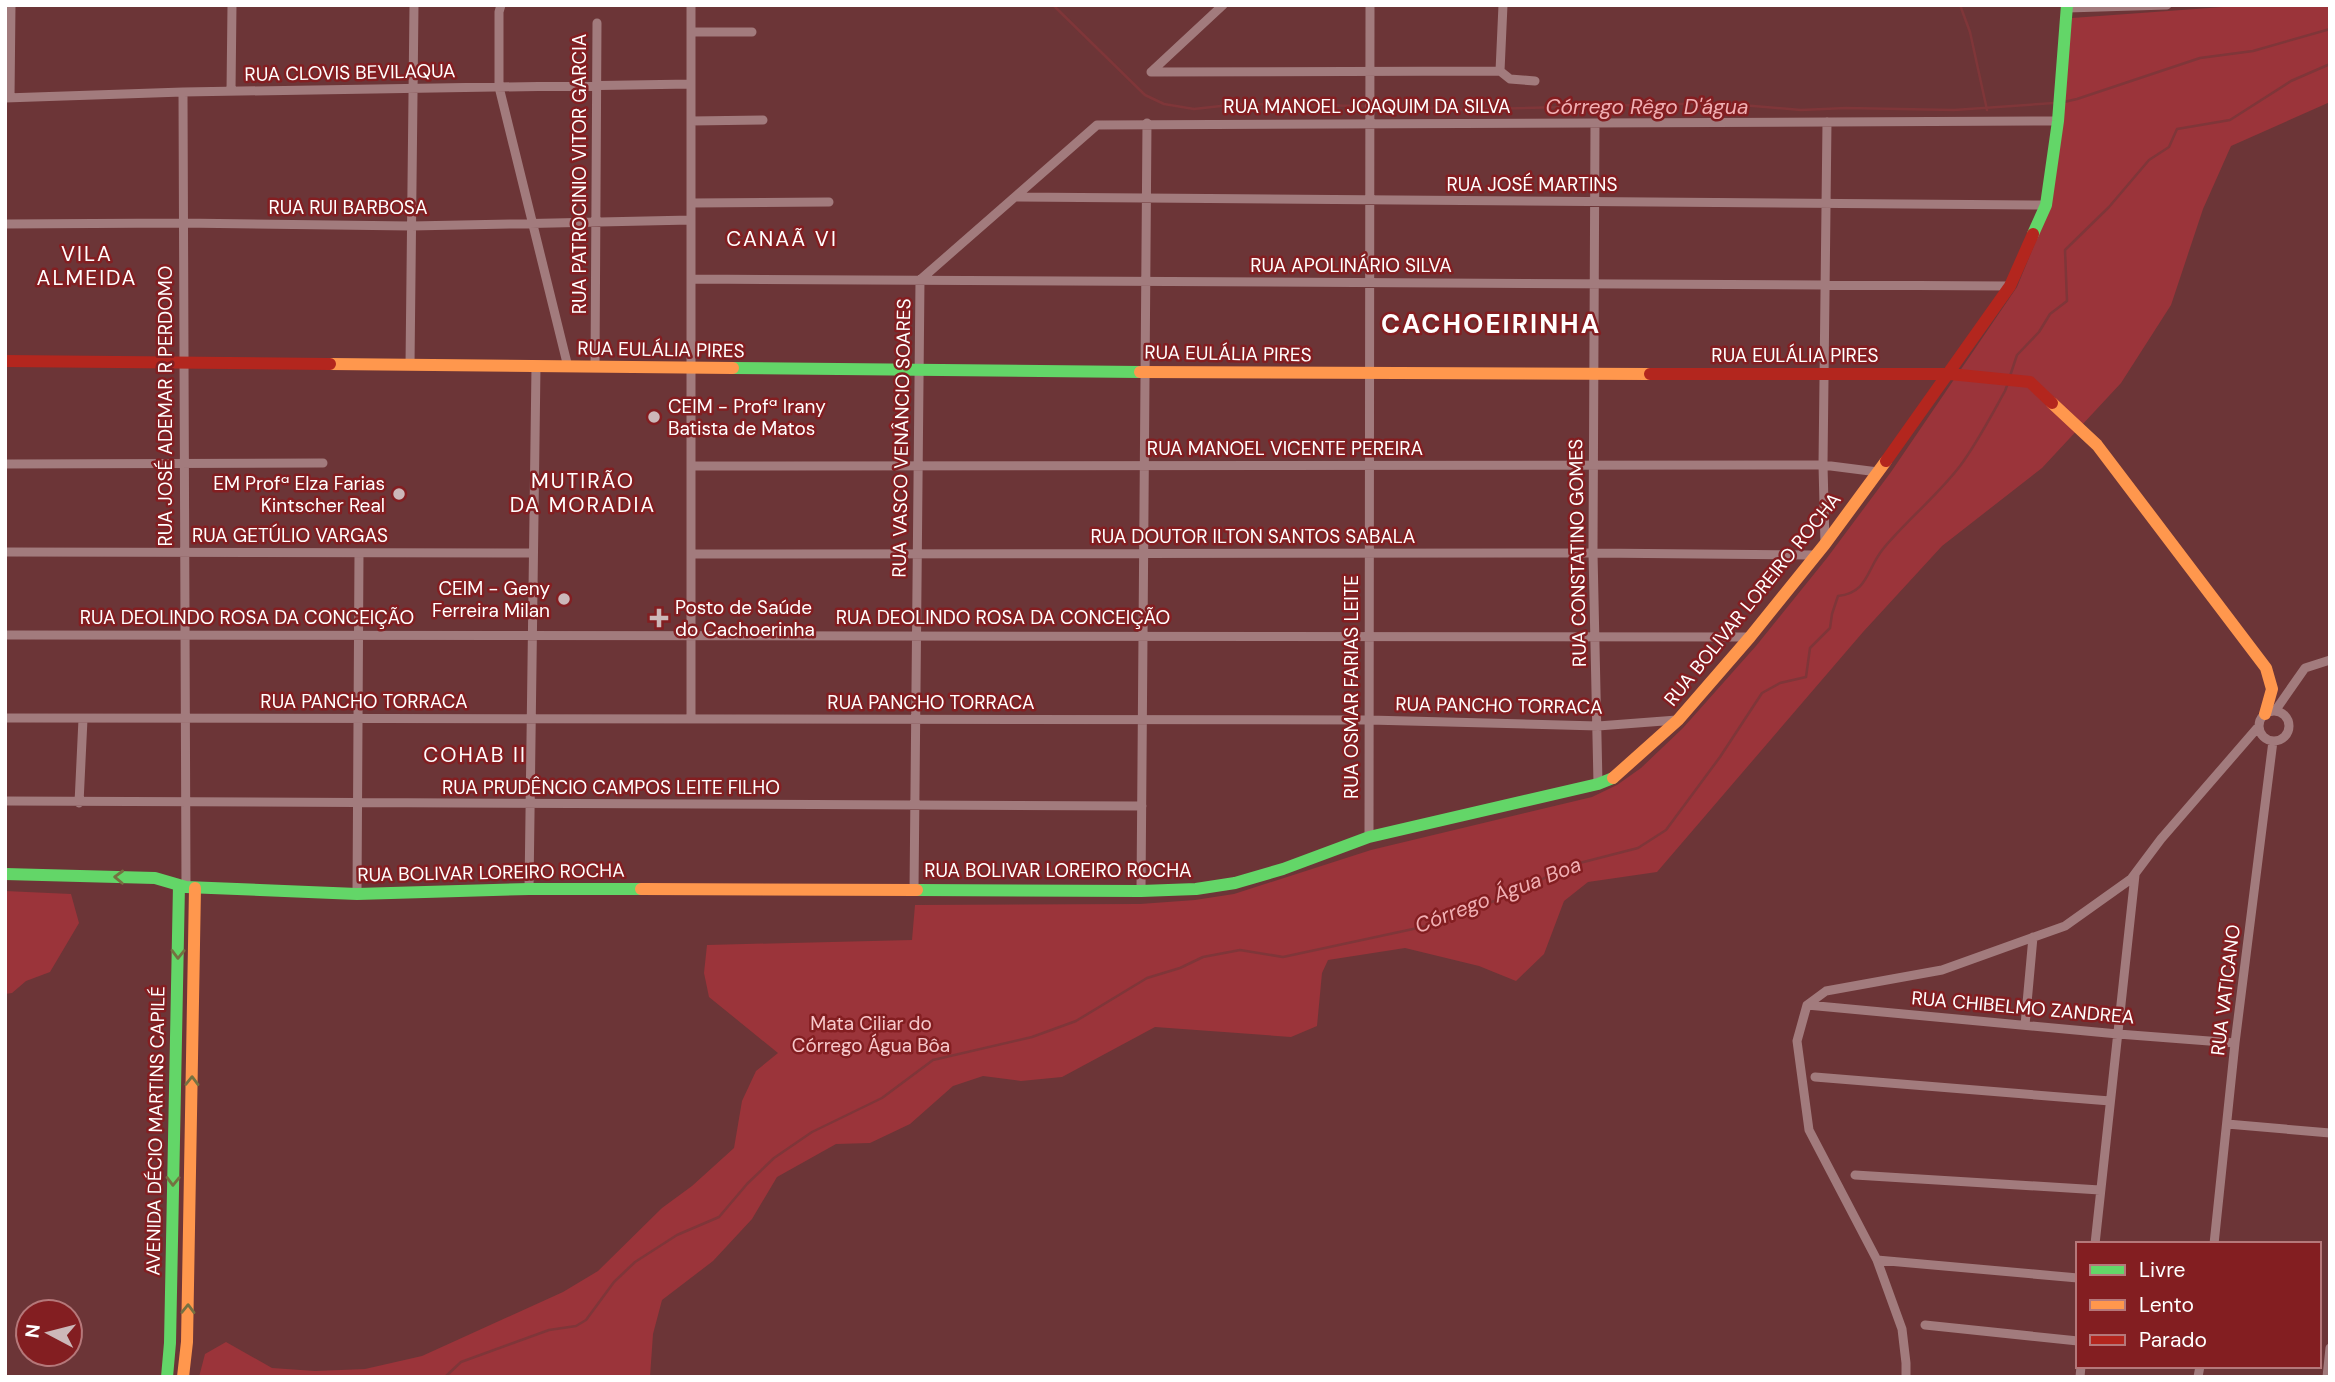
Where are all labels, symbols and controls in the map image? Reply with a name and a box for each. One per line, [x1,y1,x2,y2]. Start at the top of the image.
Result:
street label: RUA PATROCINIO VITOR GARCIA [567,33,592,314]
street label: RUA CLOVIS BEVILAQUA [244,58,456,87]
water label: Córrego Rêgo D'água [1545,93,1749,121]
street label: RUA MANOEL JOAQUIM DA SILVA [1223,94,1511,119]
street label: RUA JOSÉ MARTINS [1446,172,1618,197]
street label: RUA RUI BARBOSA [269,195,428,220]
district label: CANAÃ VI [726,225,838,253]
district label: VILA ALMEIDA [37,240,137,292]
street label: RUA APOLINÁRIO SILVA [1250,253,1452,278]
street label: RUA JOSÉ ADEMAR R PERDOMO [153,265,178,547]
street label: RUA VASCO VENÂNCIO SOARES [887,298,916,578]
district label: CACHOEIRINHA [1381,307,1601,341]
street label: RUA EULÁLIA PIRES [577,336,745,363]
street label: RUA EULÁLIA PIRES [1144,340,1312,367]
street label: RUA EULÁLIA PIRES [1711,343,1879,368]
place label: CEIM - Profª Irany Batista de Matos [668,394,826,441]
marker: CEIM - Profª Irany Batista de Matos [646,409,662,425]
street label: RUA MANOEL VICENTE PEREIRA [1147,436,1424,461]
street label: RUA CONSTATINO GOMES [1563,439,1592,667]
district label: MUTIRÃO DA MORADIA [510,467,656,519]
place label: EM Profª Elza Farias Kintscher Real [213,471,385,518]
marker: EM Profª Elza Farias Kintscher Real [391,486,407,502]
street label: RUA BOLIVAR LOREIRO ROCHA [1659,487,1846,711]
street label: RUA GETÚLIO VARGAS [192,523,388,548]
street label: RUA DOUTOR ILTON SANTOS SABALA [1091,524,1416,549]
street label: RUA OSMAR FARIAS LEITE [1339,575,1364,799]
place label: CEIM - Geny Ferreira Milan [432,576,550,623]
marker: CEIM - Geny Ferreira Milan [556,591,572,607]
place label: Posto de Saúde do Cachoerinha [675,595,815,642]
street label: RUA DEOLINDO ROSA DA CONCEIÇÃO [80,605,414,630]
street label: RUA DEOLINDO ROSA DA CONCEIÇÃO [836,605,1170,630]
marker: Posto de Saúde do Cachoerinha [649,608,669,628]
street label: RUA PANCHO TORRACA [260,689,468,714]
street label: RUA PANCHO TORRACA [827,690,1035,715]
street label: RUA PANCHO TORRACA [1395,691,1603,720]
district label: COHAB II [423,741,527,769]
street label: RUA PRUDÊNCIO CAMPOS LEITE FILHO [442,775,780,800]
water label: Córrego Água Boa [1411,850,1585,940]
street label: RUA BOLIVAR LOREIRO ROCHA [357,858,625,887]
street label: RUA BOLIVAR LOREIRO ROCHA [924,858,1192,883]
one-way arrow [113,869,124,884]
street label: RUA VATICANO [2205,923,2246,1057]
one-way arrow [170,949,186,959]
street label: RUA CHIBELMO ZANDREA [1911,985,2136,1030]
street label: AVENIDA DÉCIO MARTINS CAPILÉ [140,986,171,1276]
park label: Mata Ciliar do Córrego Água Bôa [792,1011,950,1058]
one-way arrow [184,1076,199,1087]
one-way arrow [166,1176,181,1187]
legend [2076,1242,2321,1368]
text: Livre [2139,1256,2186,1284]
text: Lento [2139,1291,2194,1319]
north arrow [14,1298,84,1368]
one-way arrow [180,1303,196,1314]
text: N [19,1323,46,1339]
text: Parado [2139,1326,2207,1354]

